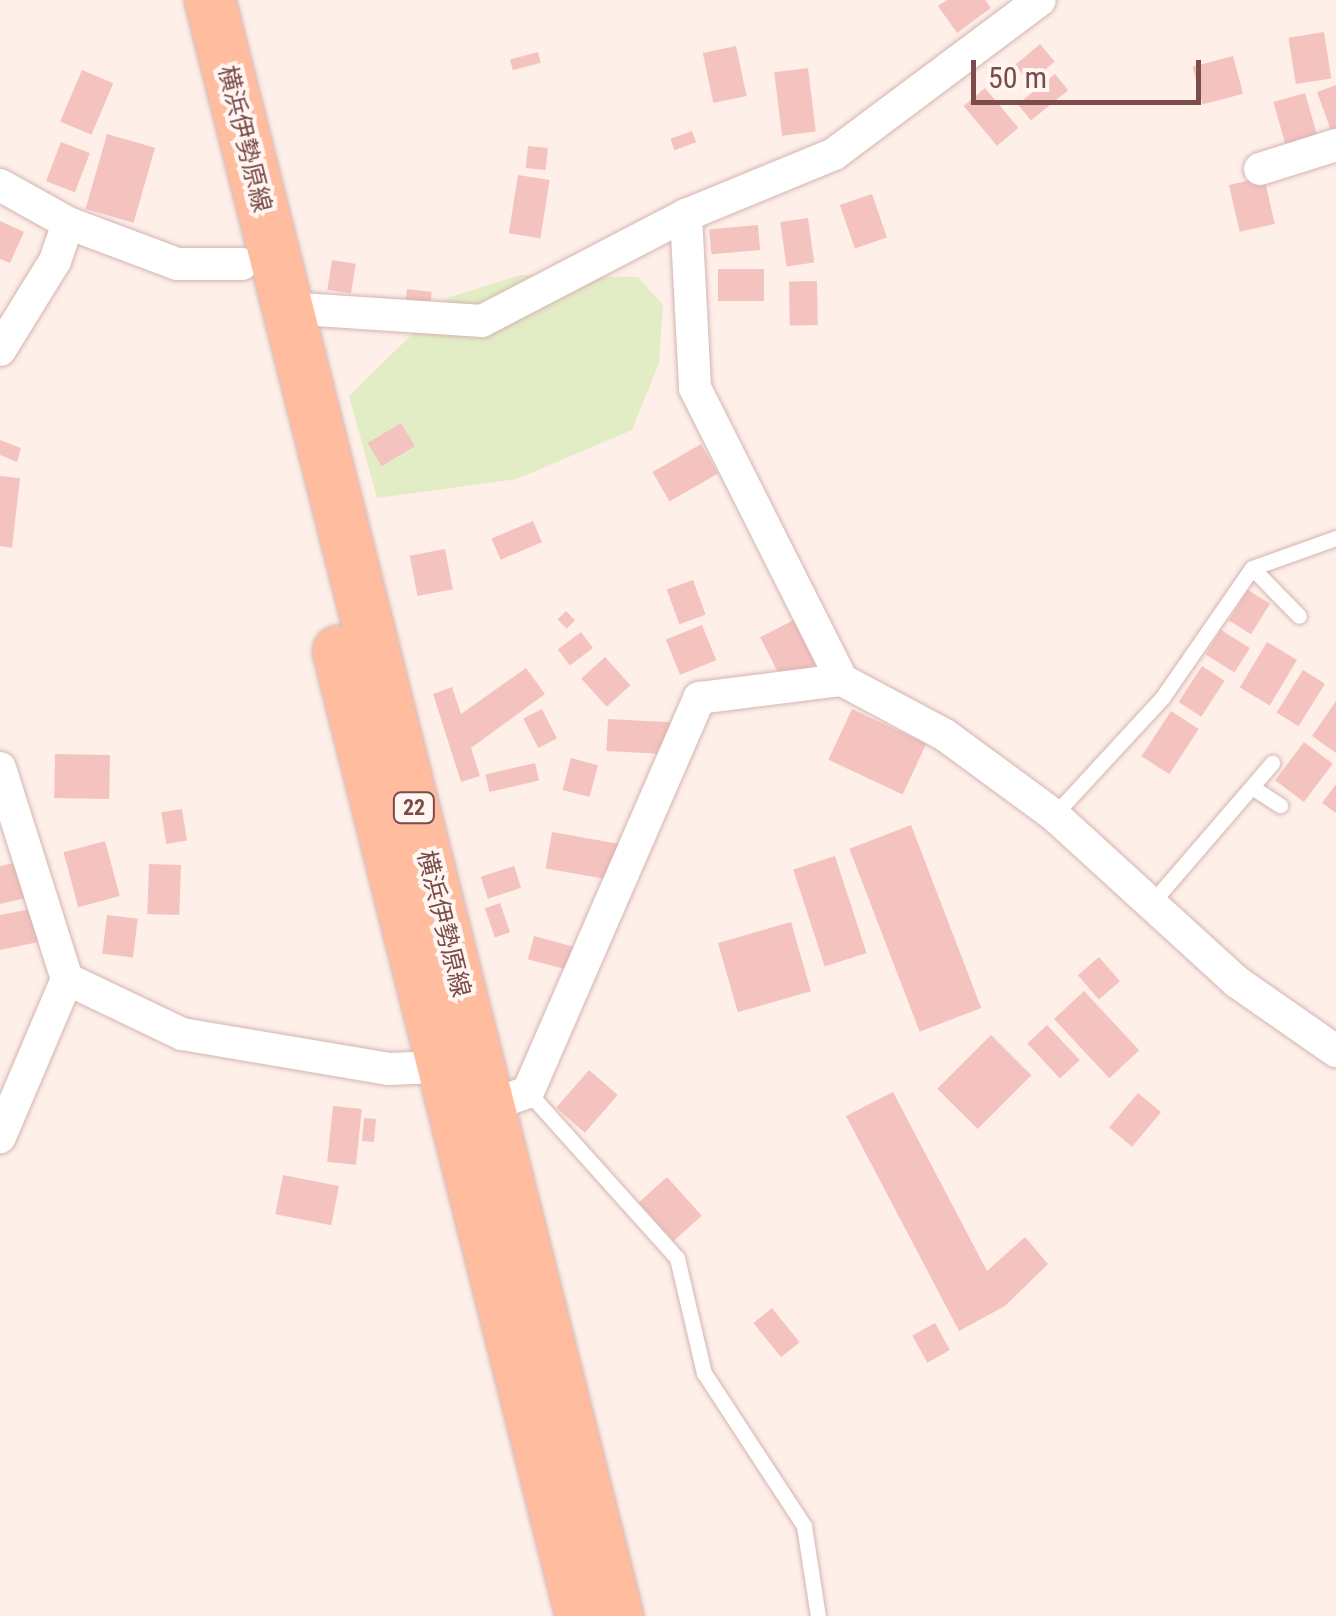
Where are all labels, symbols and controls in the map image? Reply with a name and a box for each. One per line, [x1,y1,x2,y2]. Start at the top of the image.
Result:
scale bar [976,40,1206,102]
text: 50 m [988,60,1047,95]
street label: 横浜伊勢原線 [211,63,277,215]
road number: 22 [392,791,436,825]
street label: 横浜伊勢原線 [410,848,476,1000]

